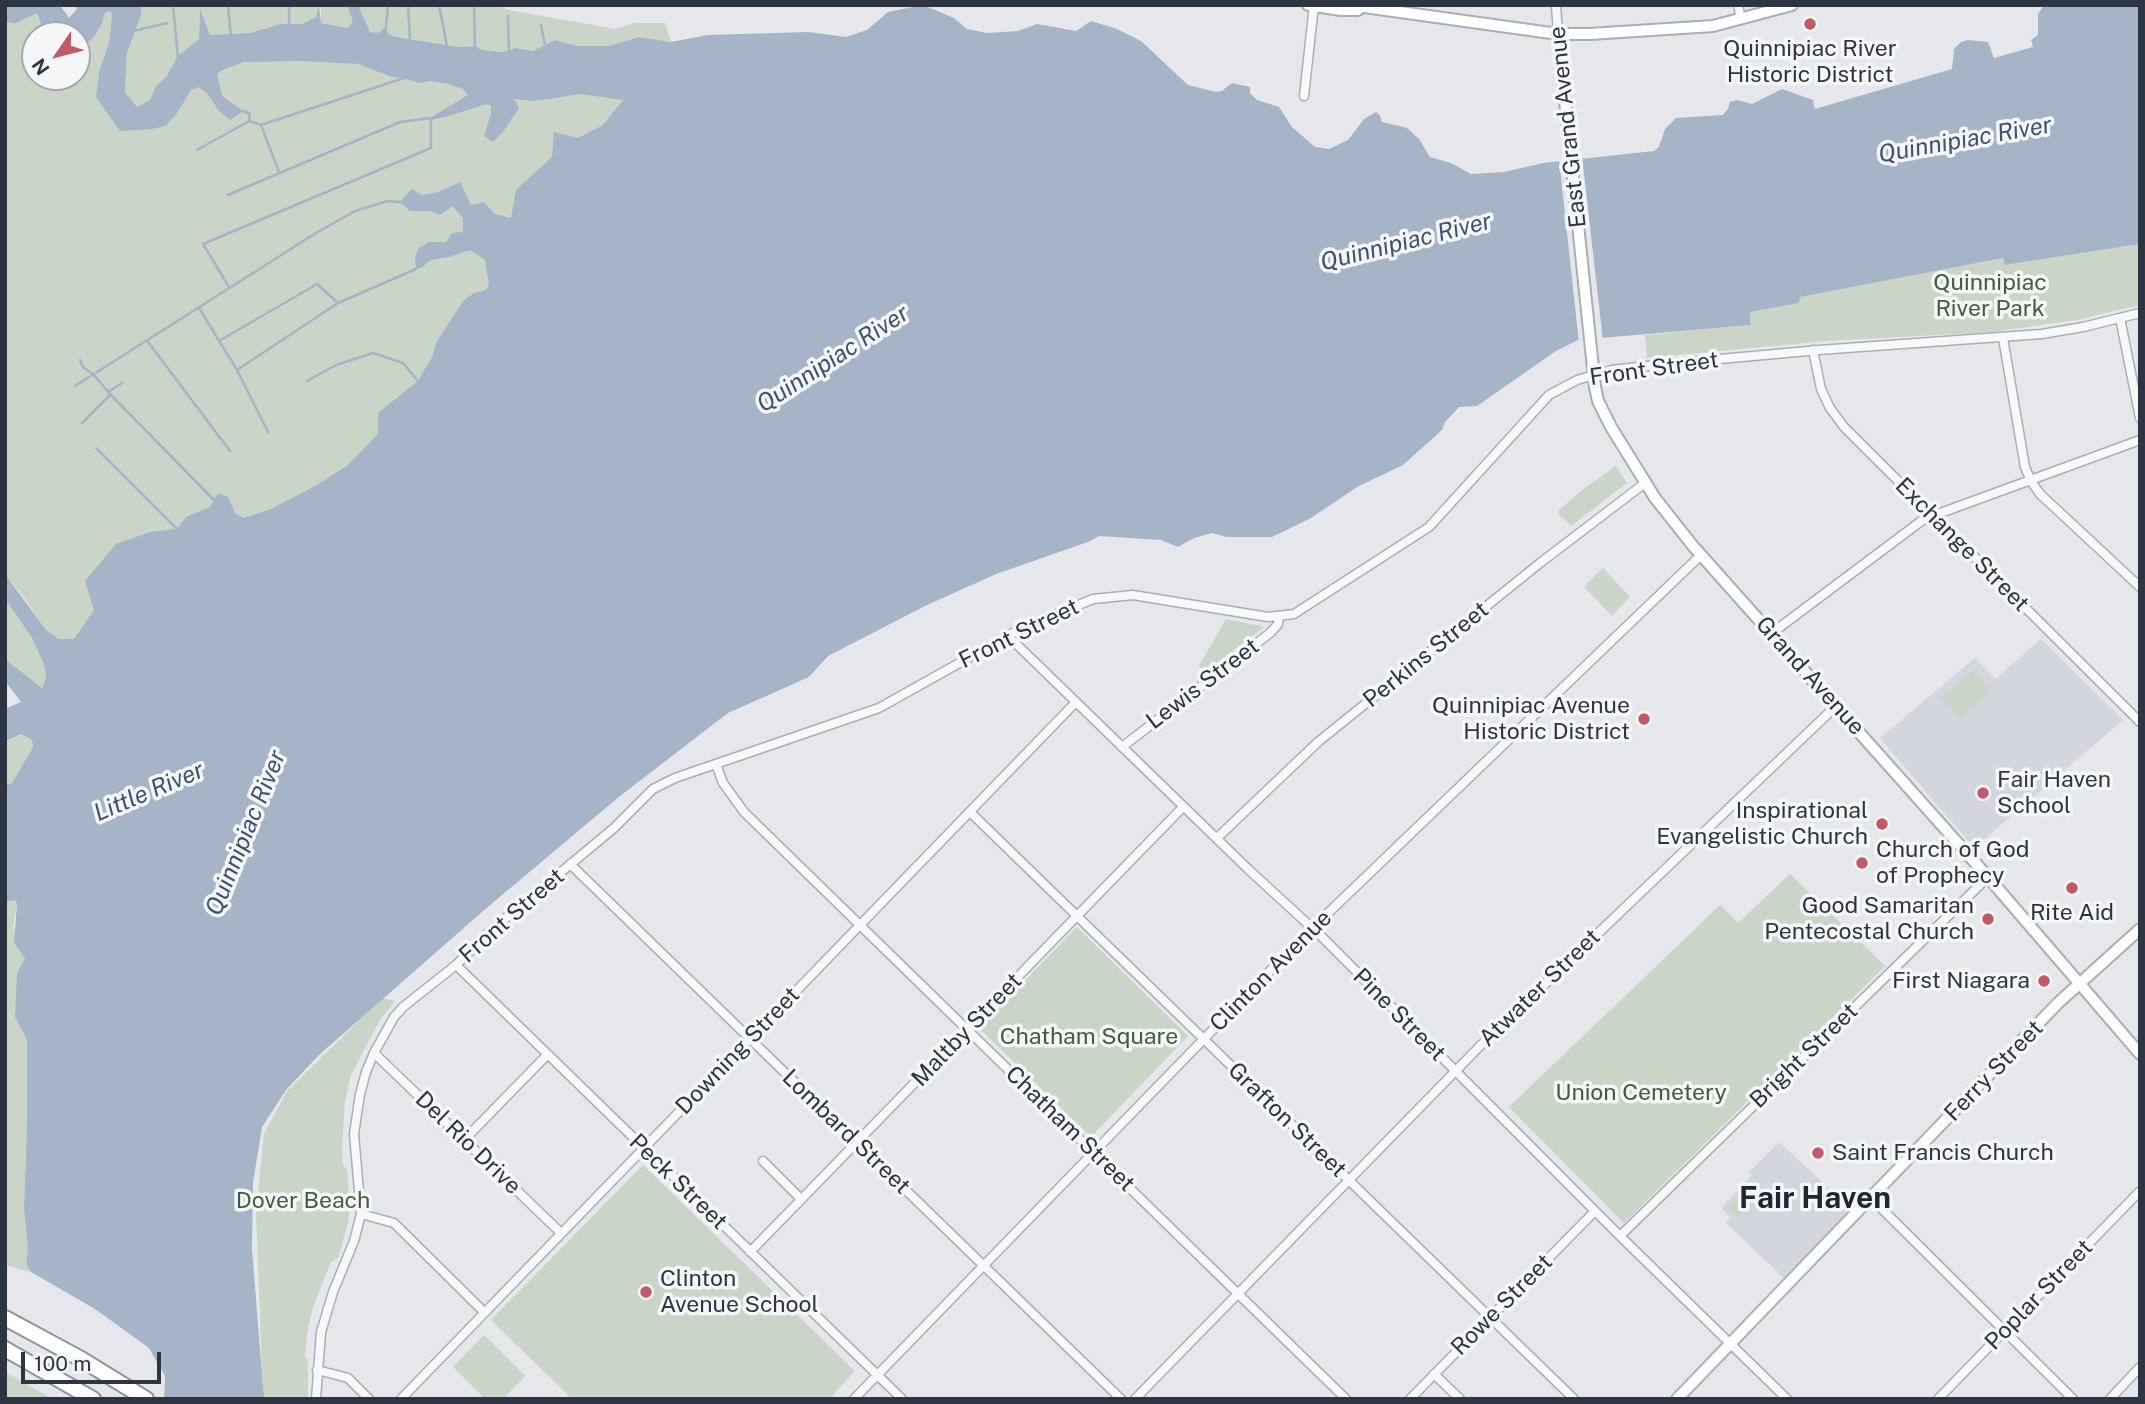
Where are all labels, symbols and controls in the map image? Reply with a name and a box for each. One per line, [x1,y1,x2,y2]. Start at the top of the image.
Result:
marker: Quinnipiac River Historic District [1802,16,1818,32]
north arrow [21,21,91,91]
street label: East Grand Avenue [1544,25,1592,229]
place label: Quinnipiac River Historic District [1723,35,1897,89]
text: N [27,55,54,79]
water label: Quinnipiac River [1876,111,2054,169]
water label: Quinnipiac River [1317,207,1495,277]
park label: Quinnipiac River Park [1933,269,2047,323]
water label: Quinnipiac River [752,299,914,419]
street label: Front Street [1588,346,1720,392]
street label: Exchange Street [1889,472,2035,618]
street label: Front Street [955,593,1083,675]
street label: Perkins Street [1358,596,1494,714]
street label: Grand Avenue [1750,611,1870,741]
street label: Lewis Street [1141,633,1265,735]
place label: Quinnipiac Avenue Historic District [1432,692,1630,746]
marker: Quinnipiac Avenue Historic District [1636,711,1652,727]
water label: Quinnipiac River [200,746,292,920]
water label: Little River [90,756,208,828]
place label: Fair Haven School [1997,766,2111,820]
marker: Fair Haven School [1975,785,1991,801]
place label: Inspirational Evangelistic Church [1656,797,1868,851]
marker: Inspirational Evangelistic Church [1874,816,1890,832]
place label: Church of God of Prophecy [1876,836,2029,890]
marker: Church of God of Prophecy [1854,855,1870,871]
street label: Front Street [454,863,570,969]
marker: Rite Aid [2064,880,2080,896]
place label: Good Samaritan Pentecostal Church [1764,892,1974,946]
place label: Rite Aid [2030,899,2114,927]
street label: Clinton Avenue [1204,904,1338,1038]
marker: Good Samaritan Pentecostal Church [1980,911,1996,927]
street label: Atwater Street [1474,923,1606,1053]
street label: Pine Street [1347,963,1451,1067]
place label: First Niagara [1892,967,2030,995]
street label: Maltby Street [906,968,1028,1092]
marker: First Niagara [2036,973,2052,989]
street label: Downing Street [670,982,806,1120]
street label: Bright Street [1744,998,1864,1114]
street label: Ferry Street [1939,1015,2049,1127]
park label: Chatham Square [1000,1023,1178,1051]
street label: Grafton Street [1222,1057,1352,1183]
street label: Chatham Street [1000,1060,1140,1198]
street label: Lombard Street [776,1064,916,1200]
park label: Union Cemetery [1555,1079,1727,1107]
street label: Del Rio Drive [409,1086,527,1200]
street label: Peck Street [623,1128,733,1236]
place label: Saint Francis Church [1832,1139,2054,1167]
marker: Saint Francis Church [1810,1145,1826,1161]
district label: Fair Haven [1739,1181,1891,1217]
park label: Dover Beach [236,1187,370,1215]
street label: Poplar Street [1980,1234,2098,1356]
street label: Rowe Street [1446,1249,1558,1361]
place label: Clinton Avenue School [660,1265,819,1319]
marker: Clinton Avenue School [638,1284,654,1300]
scale bar [24,1338,164,1382]
text: 100 m [34,1351,91,1376]

